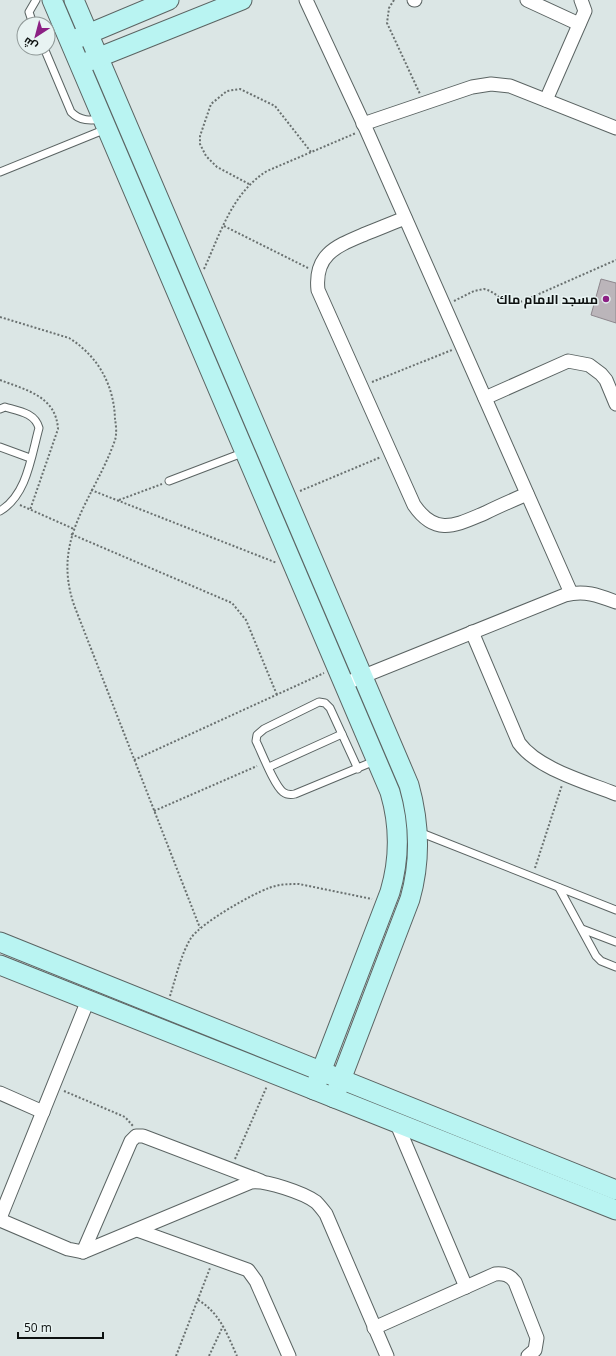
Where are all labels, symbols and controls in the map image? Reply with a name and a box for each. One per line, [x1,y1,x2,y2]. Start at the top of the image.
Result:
north arrow [16,16,56,56]
text: ش [20,34,40,55]
place label: مسجد الامام ماك [496,290,598,309]
marker: مسجد الامام ماك [601,294,611,304]
scale bar [18,1314,103,1340]
text: 50 m [24,1319,52,1336]

